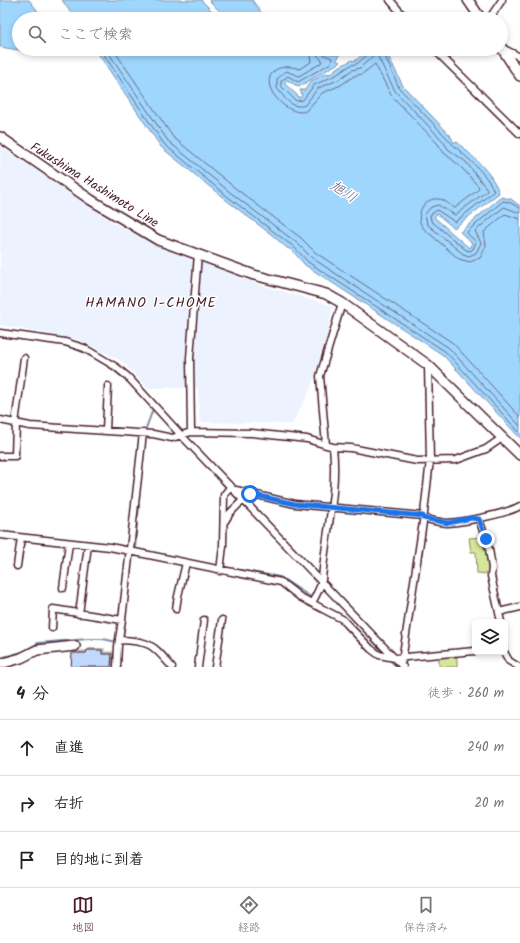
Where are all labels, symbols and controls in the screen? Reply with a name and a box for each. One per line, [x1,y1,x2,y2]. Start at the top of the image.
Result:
search box [12,12,508,56]
icon: search [26,23,48,45]
text: ここで検索 [58,23,133,47]
street label: Fukushima Hashimoto Line [26,137,163,234]
water label: 旭川 [326,175,361,209]
district label: HAMANO 1-CHOME [85,292,217,314]
route start [241,485,259,503]
route end [477,530,495,548]
map controls [472,619,508,655]
button: layers [472,619,508,655]
text: 4 分 [16,681,49,708]
text: 徒歩 · 260 m [428,683,504,704]
text: 直進 [54,736,84,760]
icon: ahead [16,737,38,759]
text: 240 m [467,737,504,758]
text: 右折 [54,792,84,816]
icon: right [16,793,38,815]
text: 20 m [474,793,504,814]
text: 目的地に到着 [54,848,144,872]
icon: arrive [16,849,38,871]
tab: 地図 [72,894,94,937]
tab: 経路 [238,894,260,937]
tab: 保存済み [404,894,448,937]

